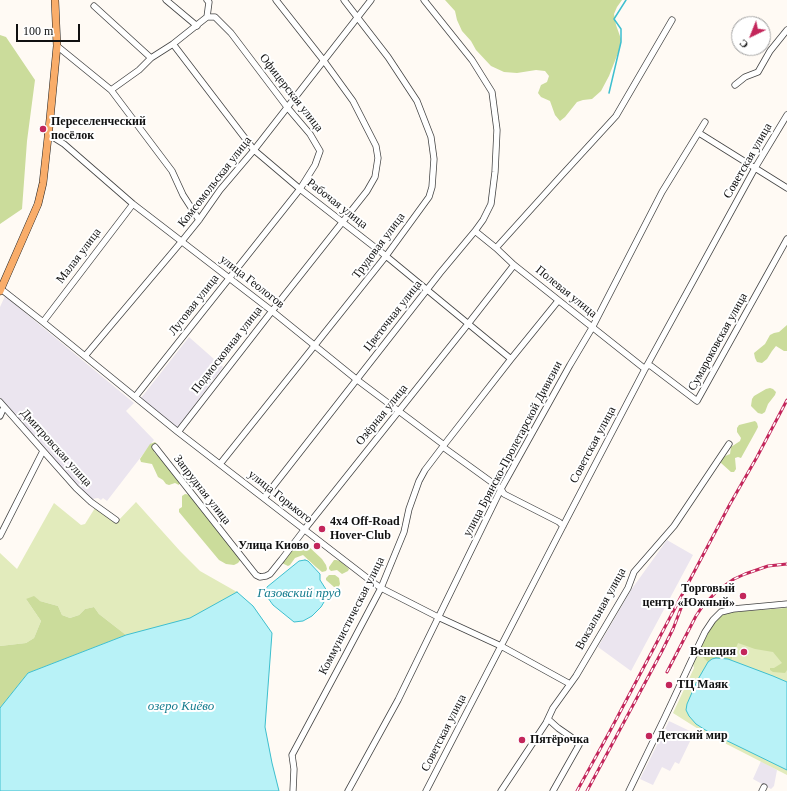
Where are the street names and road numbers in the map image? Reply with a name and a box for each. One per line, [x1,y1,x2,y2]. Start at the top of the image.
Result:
street label: Офицерская улица [256,51,326,135]
street label: Советская улица [721,121,775,201]
street label: Комсомольская улица [175,134,255,230]
street label: Рабочая улица [304,176,370,232]
street label: Трудовая улица [349,210,409,282]
street label: Малая улица [54,225,104,287]
street label: улица Геологов [217,252,287,312]
street label: Полевая улица [532,263,600,321]
street label: Луговая улица [166,272,222,338]
street label: Цветочная улица [361,278,425,354]
street label: Сумароковская улица [685,291,751,393]
street label: Подмосковная улица [189,304,265,396]
street label: улица Брянско-Пролетарской Дивизии [460,359,566,539]
street label: Озёрная улица [353,381,411,449]
street label: Советская улица [567,404,619,486]
street label: Дмитровская улица [17,406,95,490]
street label: Запрудная улица [170,452,234,528]
street label: улица Горького [245,467,315,527]
street label: Коммунистическая улица [316,555,388,677]
street label: Вокзальная улица [573,566,629,652]
street label: Советская улица [418,692,470,774]

